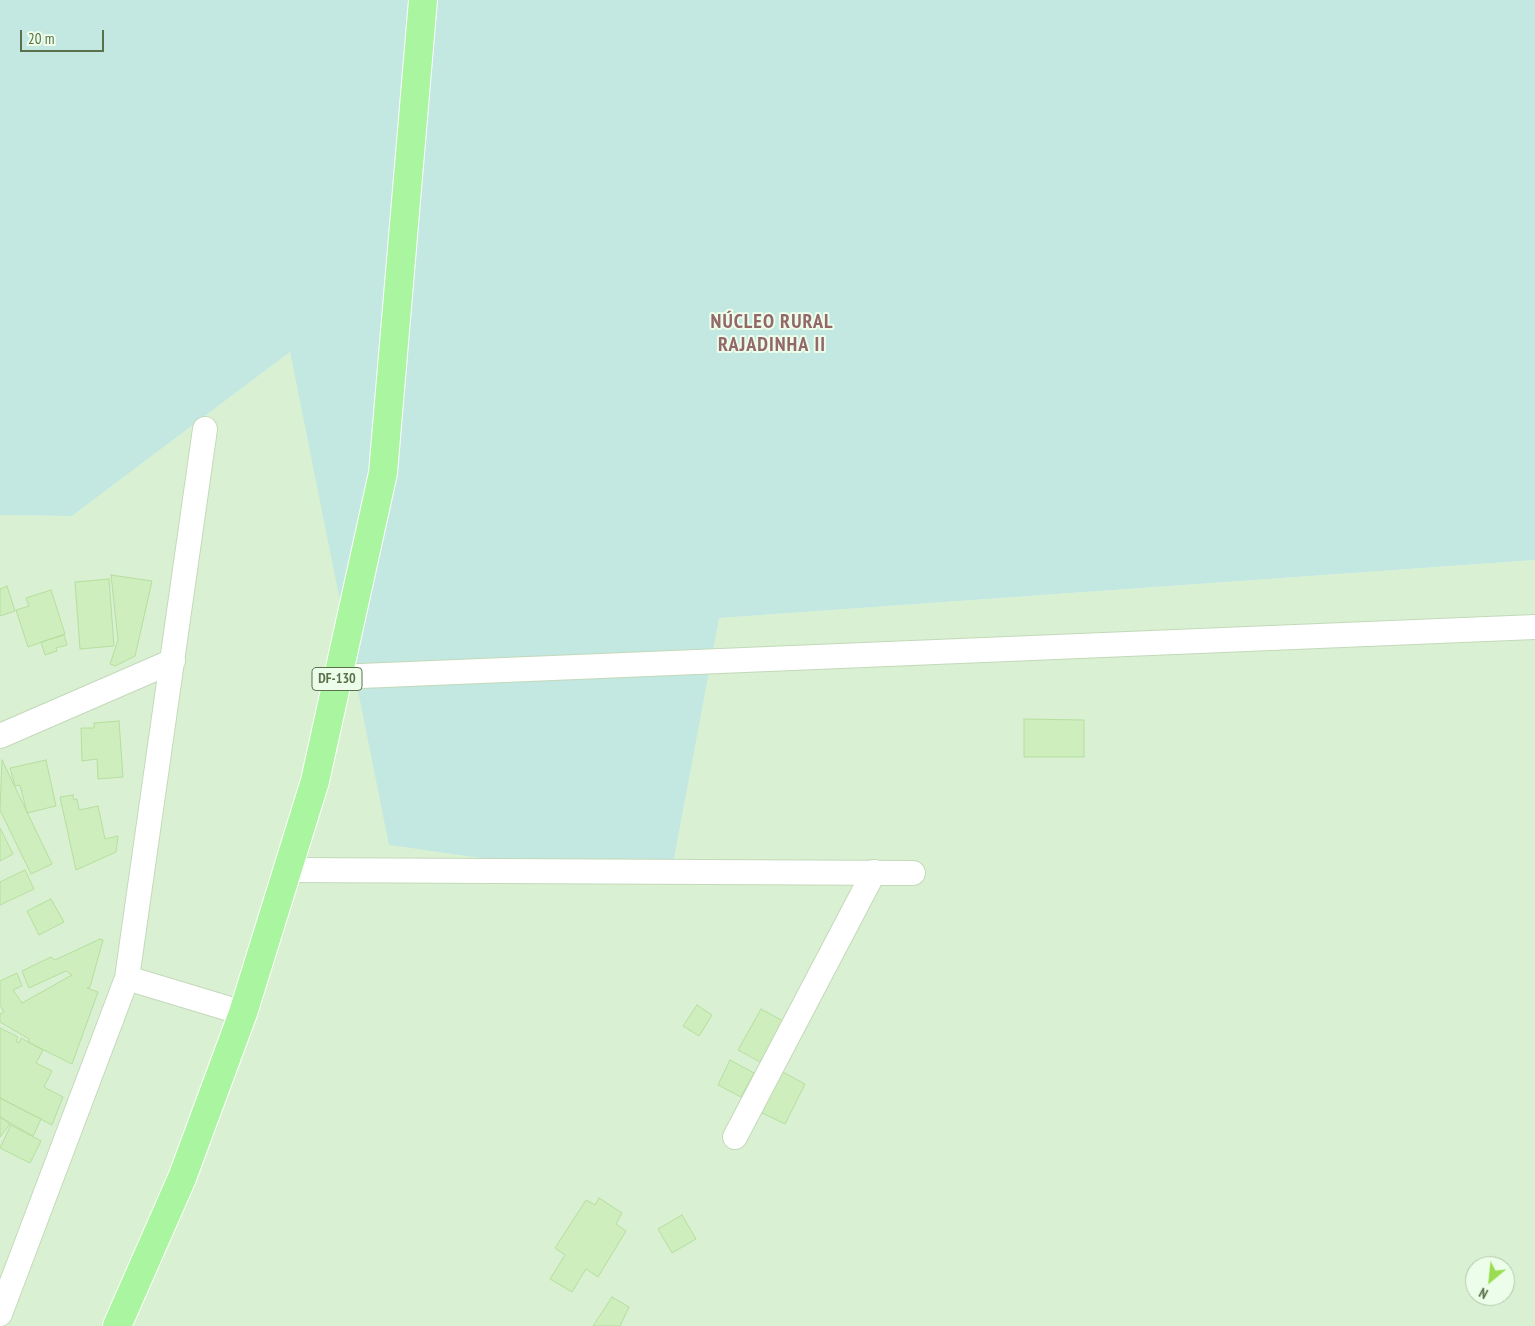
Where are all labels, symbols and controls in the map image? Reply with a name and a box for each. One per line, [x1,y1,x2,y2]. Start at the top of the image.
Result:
scale bar [22,20,106,52]
text: 20 m [28,29,54,48]
district label: NÚCLEO RURAL RAJADINHA II [709,310,835,357]
road number: DF-130 [312,668,362,691]
north arrow [1465,1256,1515,1306]
text: N [1476,1284,1491,1303]

